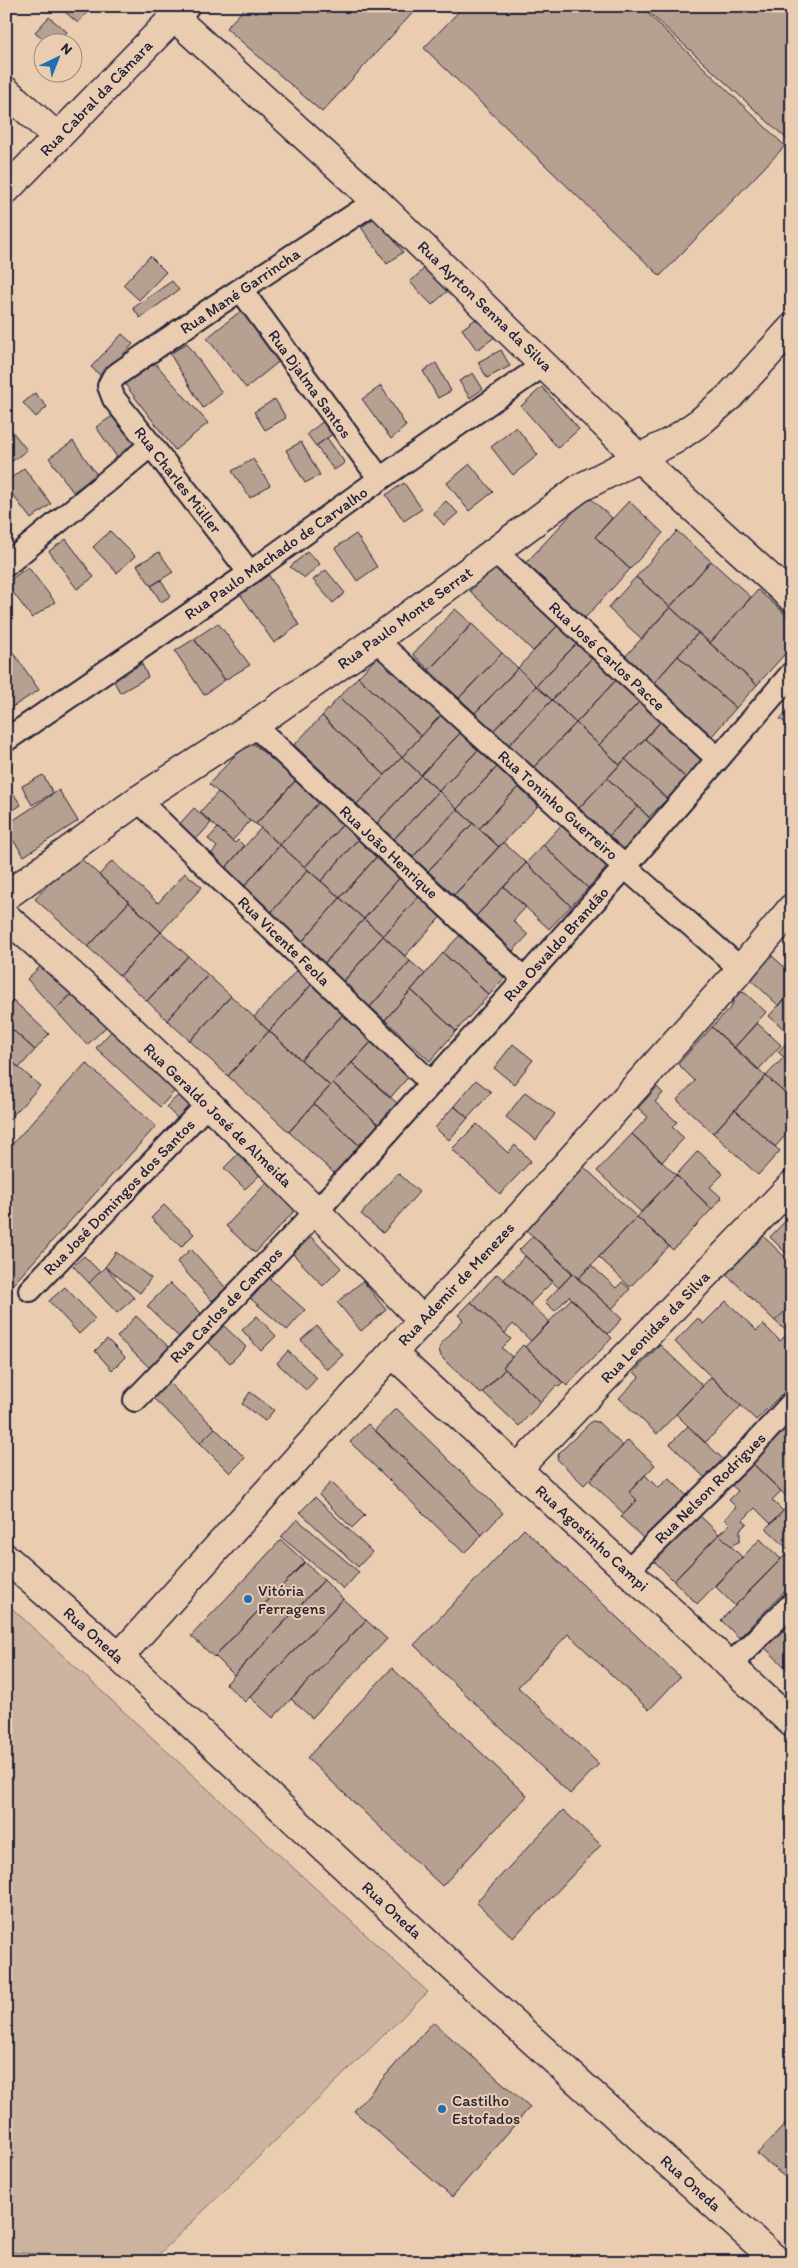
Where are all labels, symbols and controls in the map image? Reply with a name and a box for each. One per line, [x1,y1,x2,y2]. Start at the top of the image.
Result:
north arrow [32,32,82,82]
street label: Rua Cabral da Câmara [36,35,157,160]
text: N [57,39,76,58]
street label: Rua Ayrton Senna da Silva [414,237,556,375]
street label: Rua Mané Garrincha [176,243,304,338]
street label: Rua Djalma Santos [264,326,356,442]
street label: Rua Charles Müller [130,423,226,538]
street label: Rua Paulo Machado de Carvalho [181,482,371,624]
street label: Rua Paulo Monte Serrat [334,563,476,673]
street label: Rua José Carlos Pacce [545,597,669,715]
street label: Rua Toninho Guerreiro [494,746,622,864]
street label: Rua João Henrique [336,801,442,903]
street label: Rua Osvaldo Brandão [499,883,613,1005]
street label: Rua Vicente Feola [234,892,334,990]
street label: Rua Geraldo José de Almeida [140,1039,297,1192]
street label: Rua José Domingos dos Santos [39,1115,199,1279]
street label: Rua Ademir de Menezes [394,1218,518,1350]
street label: Rua Carlos de Campos [166,1243,286,1367]
street label: Rua Leonidas da Silva [596,1266,714,1387]
street label: Rua Nelson Rodrigues [650,1428,770,1548]
street label: Rua Agostinho Campi [532,1481,652,1595]
place label: Vitória Ferragens [258,1581,326,1618]
marker: Vitória Ferragens [242,1593,254,1605]
street label: Rua Oneda [60,1603,129,1668]
street label: Rua Oneda [358,1877,426,1943]
place label: Castilho Estofados [452,2091,520,2128]
marker: Castilho Estofados [436,2103,448,2115]
street label: Rua Oneda [657,2151,726,2216]

